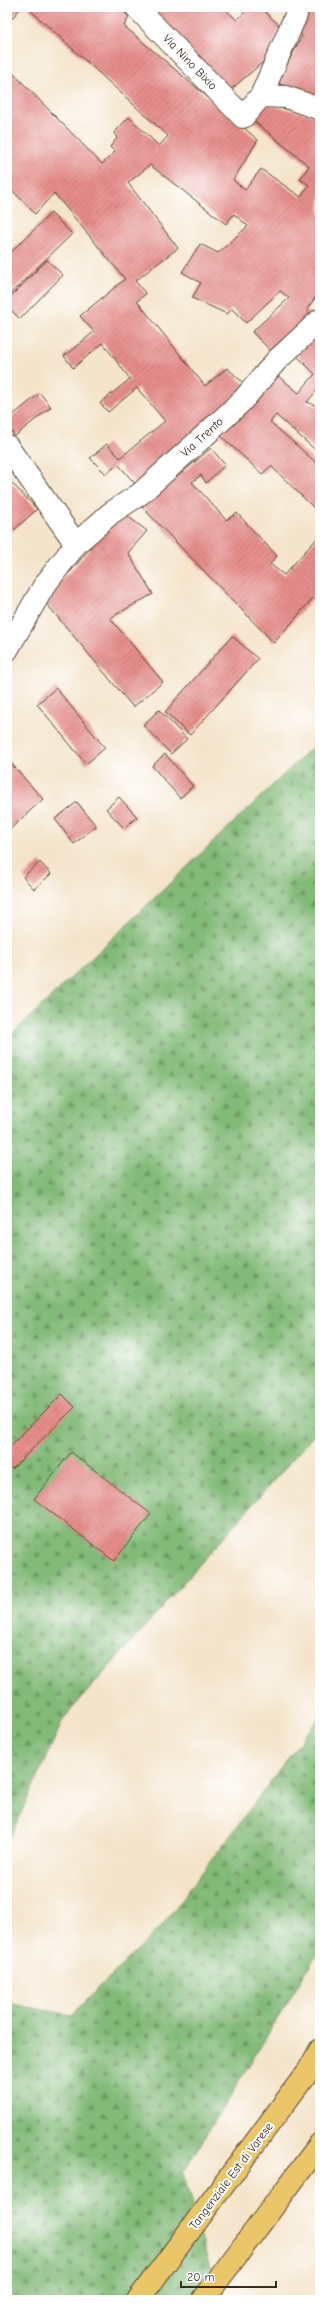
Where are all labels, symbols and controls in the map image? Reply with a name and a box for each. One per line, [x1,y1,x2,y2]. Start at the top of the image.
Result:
street label: Via Nino Bixio [160,31,220,93]
street label: Via Trento [178,414,226,460]
street label: Tangenziale Est di Varese [186,2120,276,2232]
scale bar [181,2263,276,2289]
text: 20 m [187,2270,215,2284]

